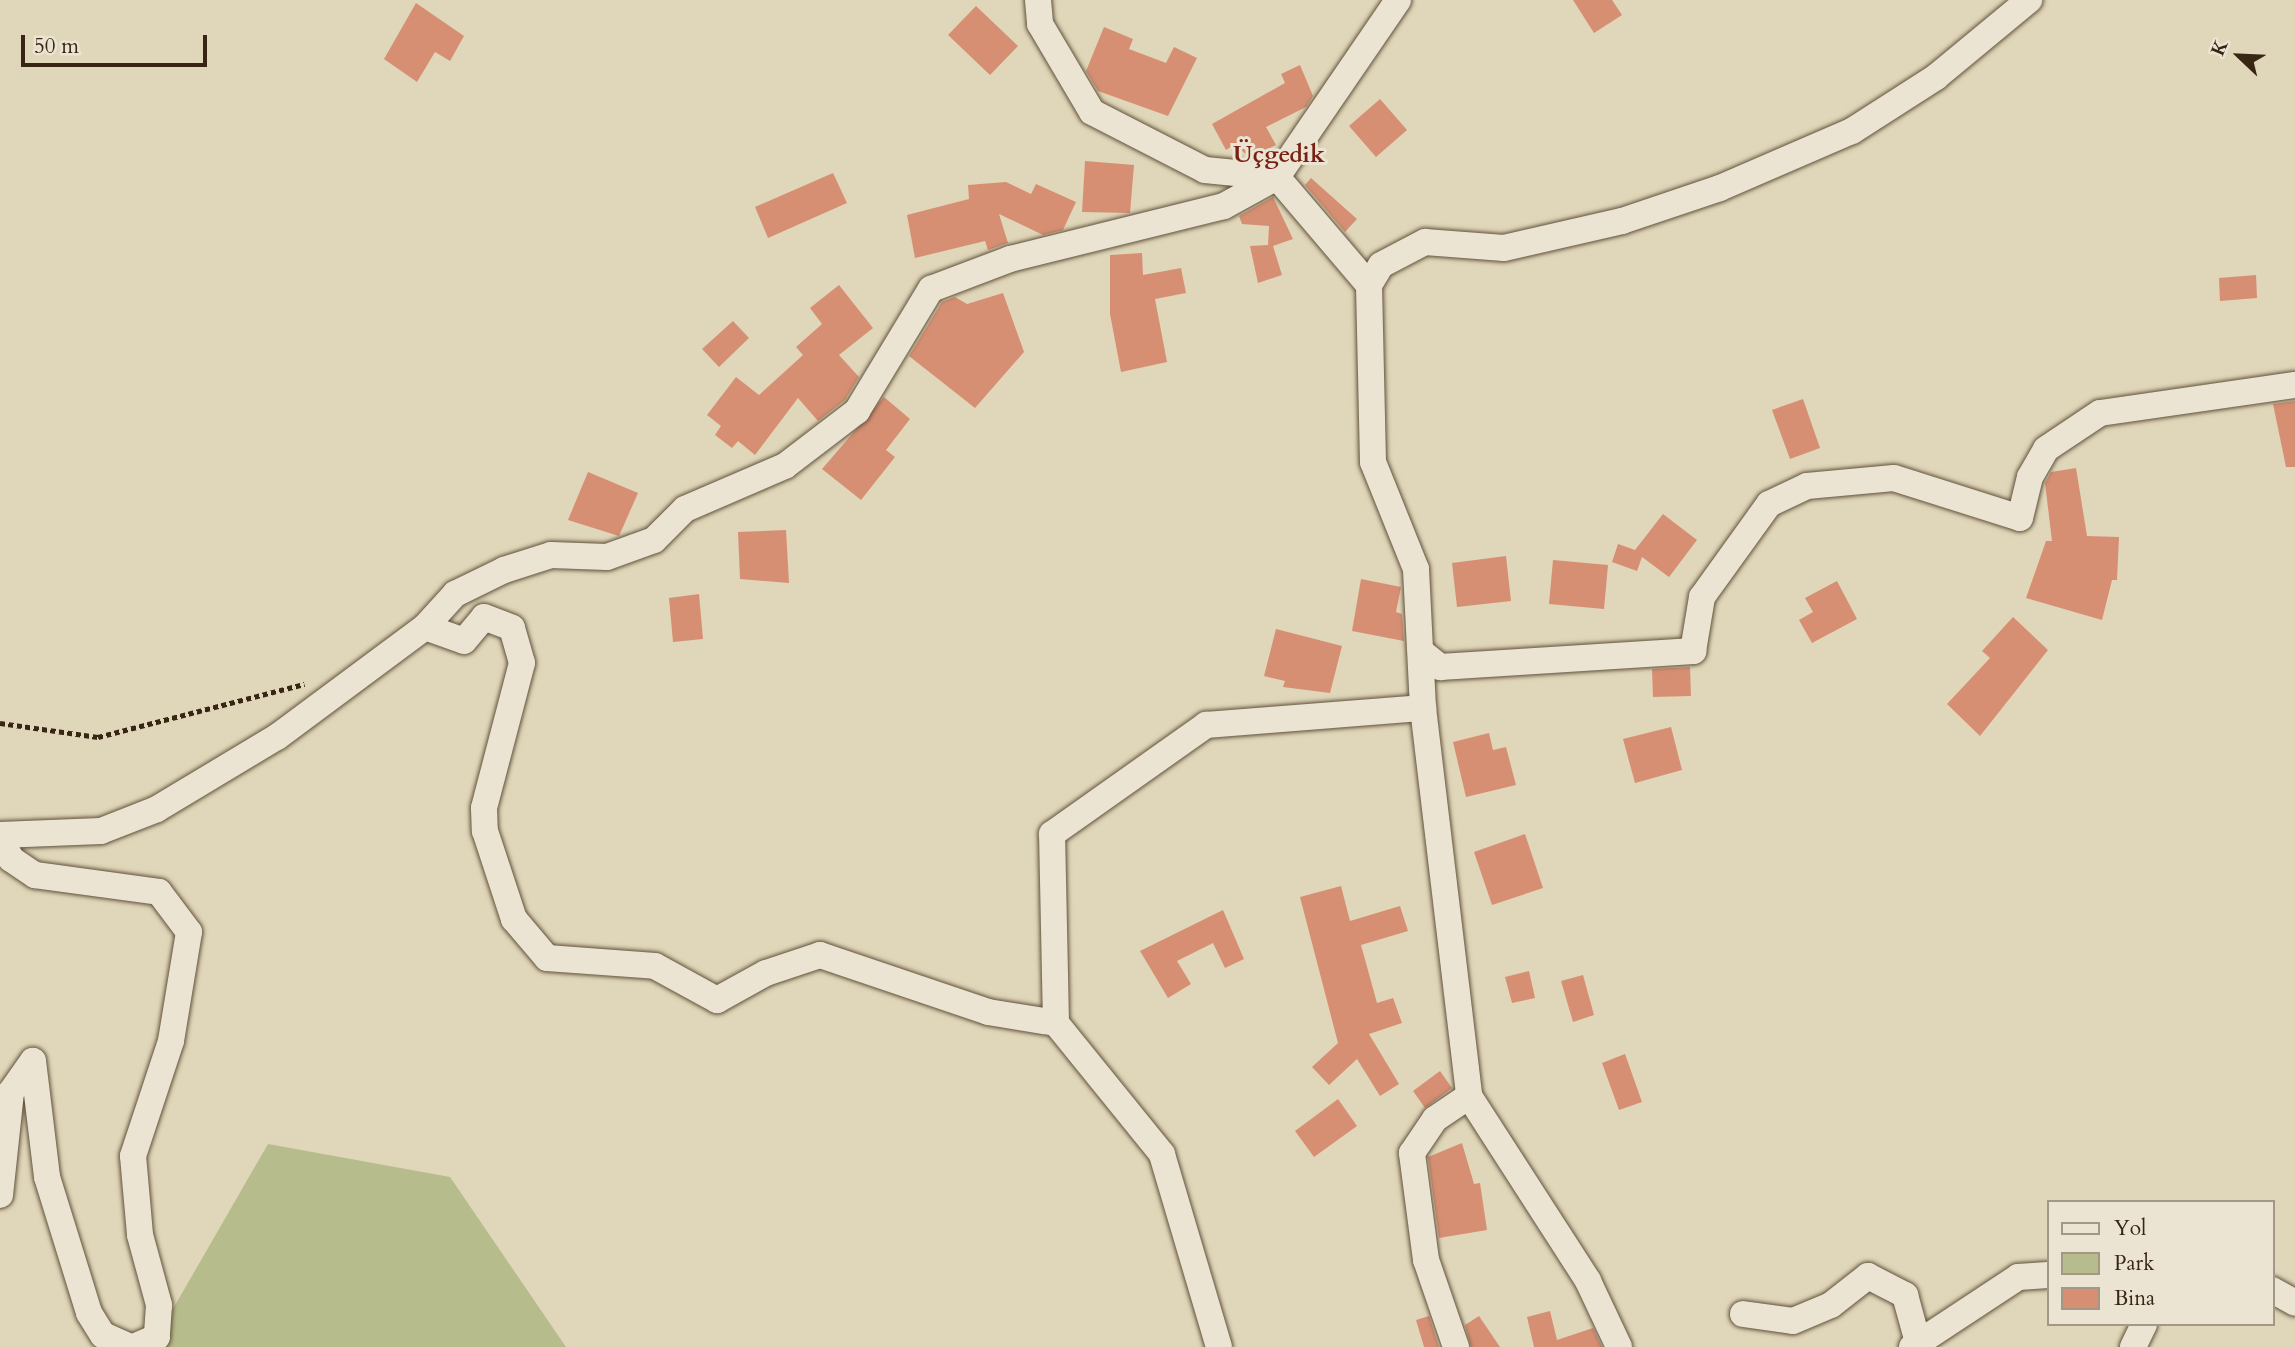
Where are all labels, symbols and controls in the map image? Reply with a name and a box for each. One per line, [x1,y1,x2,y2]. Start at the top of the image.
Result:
scale bar [24,21,210,65]
north arrow [2204,21,2274,91]
text: 50 m [34,32,79,61]
text: K [2205,36,2235,60]
district label: Üçgedik [1233,141,1325,169]
legend [2046,1200,2274,1326]
text: Yol [2114,1214,2146,1243]
text: Park [2114,1249,2154,1278]
text: Bina [2114,1284,2155,1313]

